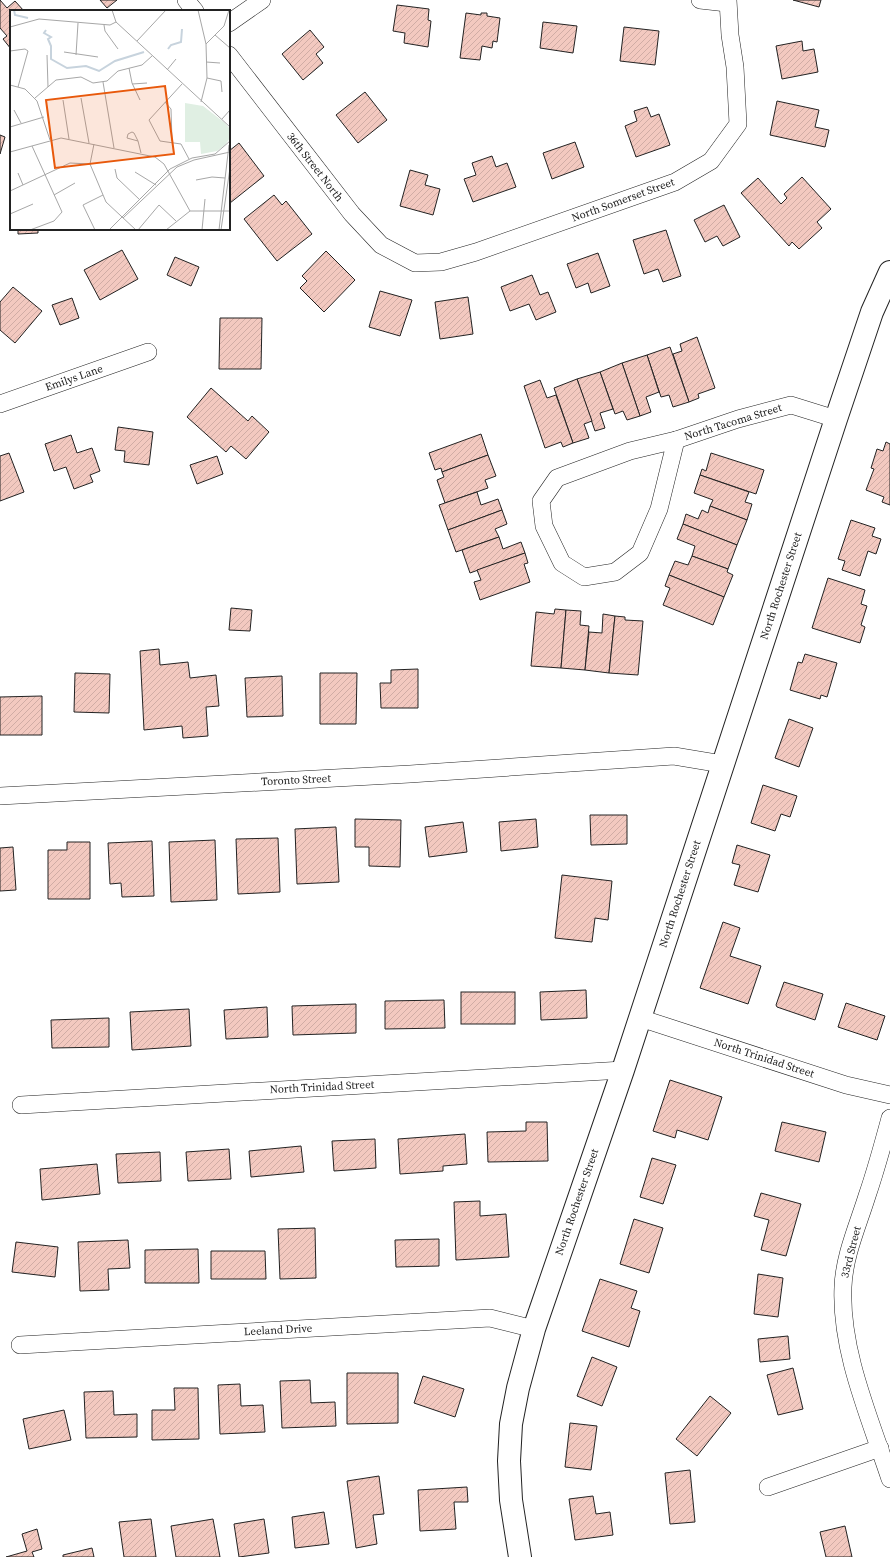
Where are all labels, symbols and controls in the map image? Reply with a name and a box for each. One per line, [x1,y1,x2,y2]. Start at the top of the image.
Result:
inset map [10,10,230,230]
street label: 36th Street North [283,129,347,205]
street label: North Somerset Street [570,174,677,226]
street label: Emilys Lane [43,361,105,395]
street label: North Tacoma Street [682,400,784,444]
street label: North Rochester Street [757,530,806,641]
street label: Toronto Street [261,771,332,789]
street label: North Rochester Street [656,838,705,949]
street label: North Trinidad Street [712,1035,816,1081]
street label: North Trinidad Street [269,1077,375,1097]
street label: North Rochester Street [552,1146,602,1257]
street label: 33rd Street [837,1224,865,1279]
street label: Leeland Drive [243,1321,313,1339]

